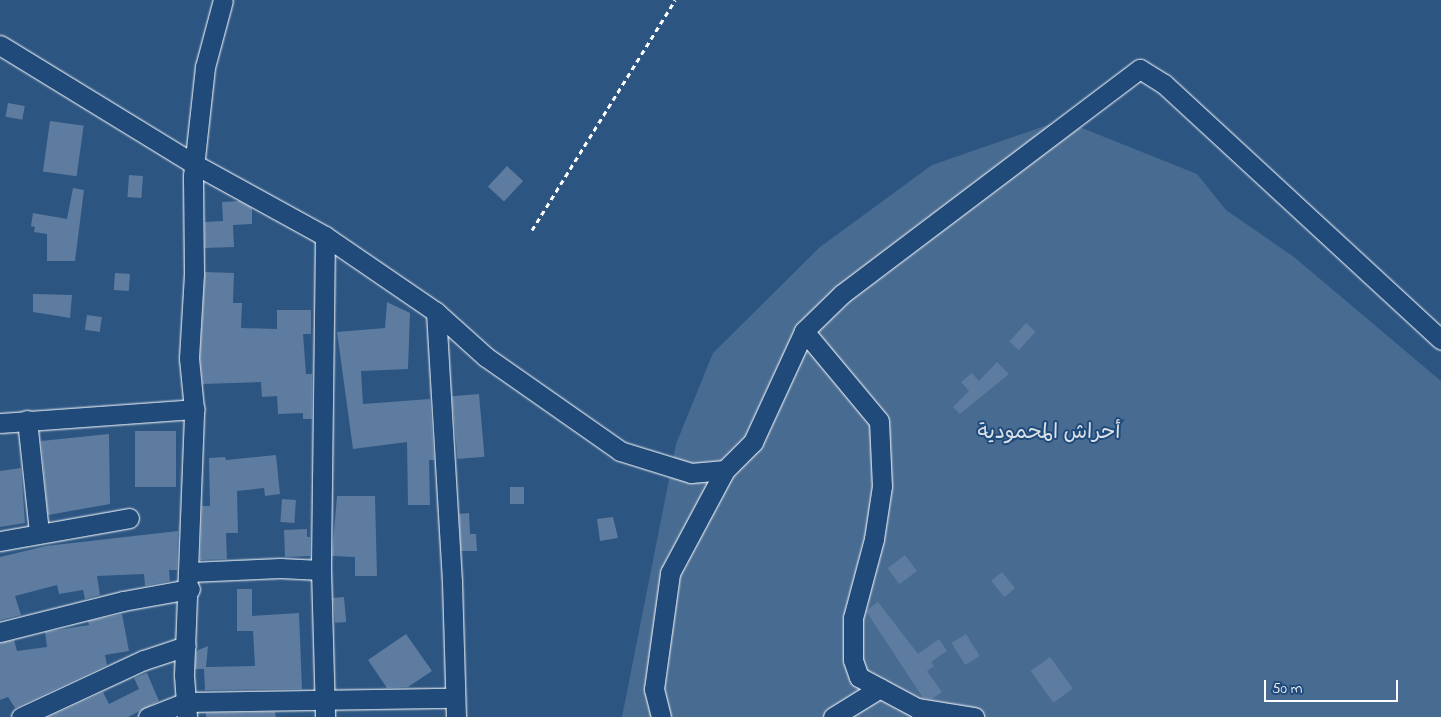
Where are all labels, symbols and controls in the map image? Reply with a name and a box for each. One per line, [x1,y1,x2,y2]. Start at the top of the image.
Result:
park label: أحراش المحمودية [978,420,1120,446]
scale bar [1266,670,1400,702]
text: 50 m [1272,678,1302,700]

